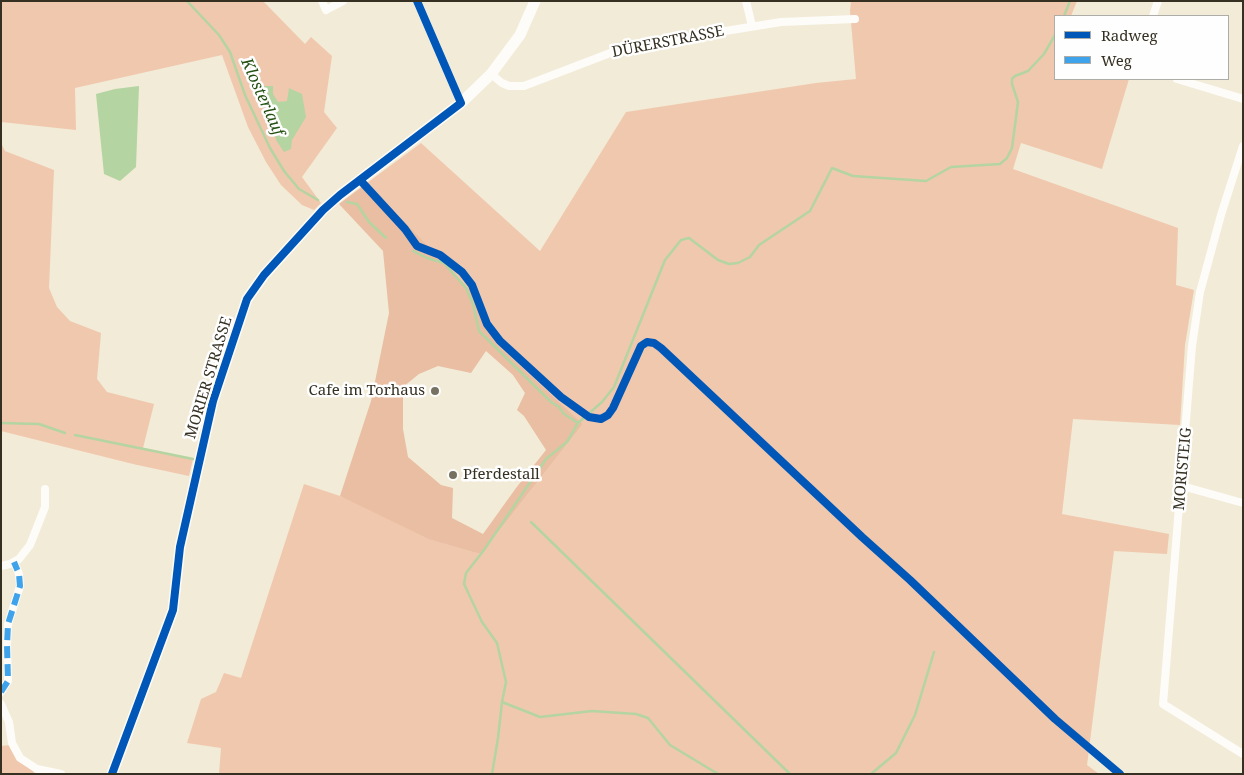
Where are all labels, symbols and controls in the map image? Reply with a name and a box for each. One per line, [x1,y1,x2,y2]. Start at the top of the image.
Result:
legend [1054,15,1229,80]
street label: DÜRERSTRASSE [610,22,726,62]
text: Radweg [1101,25,1158,45]
text: Weg [1101,50,1132,70]
water label: Klosterlauf [236,55,288,139]
street label: MORIER STRASSE [182,315,236,441]
place label: Cafe im Torhaus [309,382,425,400]
marker: Cafe im Torhaus [429,385,441,397]
street label: MORISTEIG [1170,427,1196,511]
place label: Pferdestall [463,466,540,484]
marker: Pferdestall [447,469,459,481]

